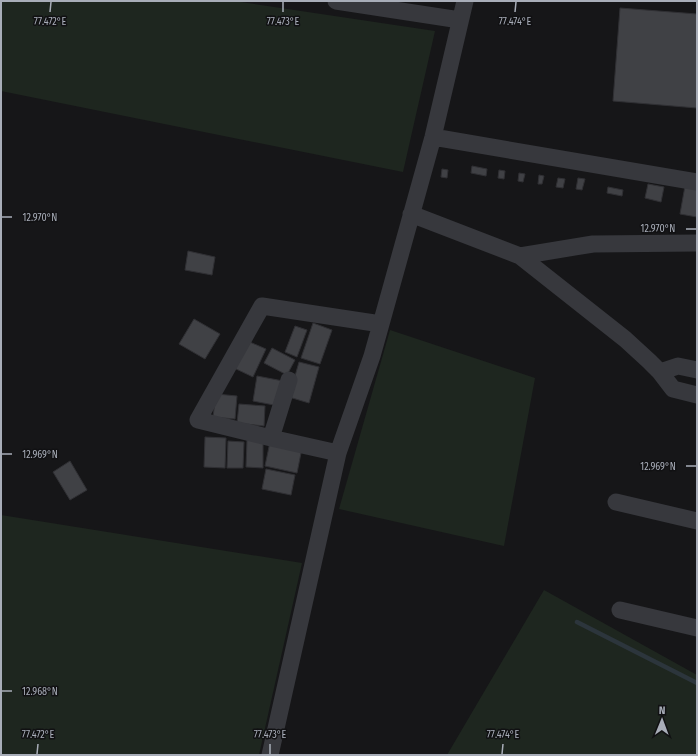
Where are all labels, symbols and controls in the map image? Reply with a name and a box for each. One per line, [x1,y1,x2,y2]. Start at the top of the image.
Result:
text: 77.472°E [34,16,66,28]
text: 77.473°E [267,16,300,28]
text: 77.474°E [499,16,532,28]
text: 12.970°N [23,212,57,224]
text: 12.970°N [641,223,675,235]
text: 12.969°N [22,449,58,461]
text: 12.969°N [640,461,676,473]
text: 12.968°N [22,686,58,698]
north arrow [642,700,682,740]
text: N [659,704,666,717]
text: 77.472°E [22,729,54,741]
text: 77.473°E [254,729,287,741]
text: 77.474°E [487,729,520,741]

